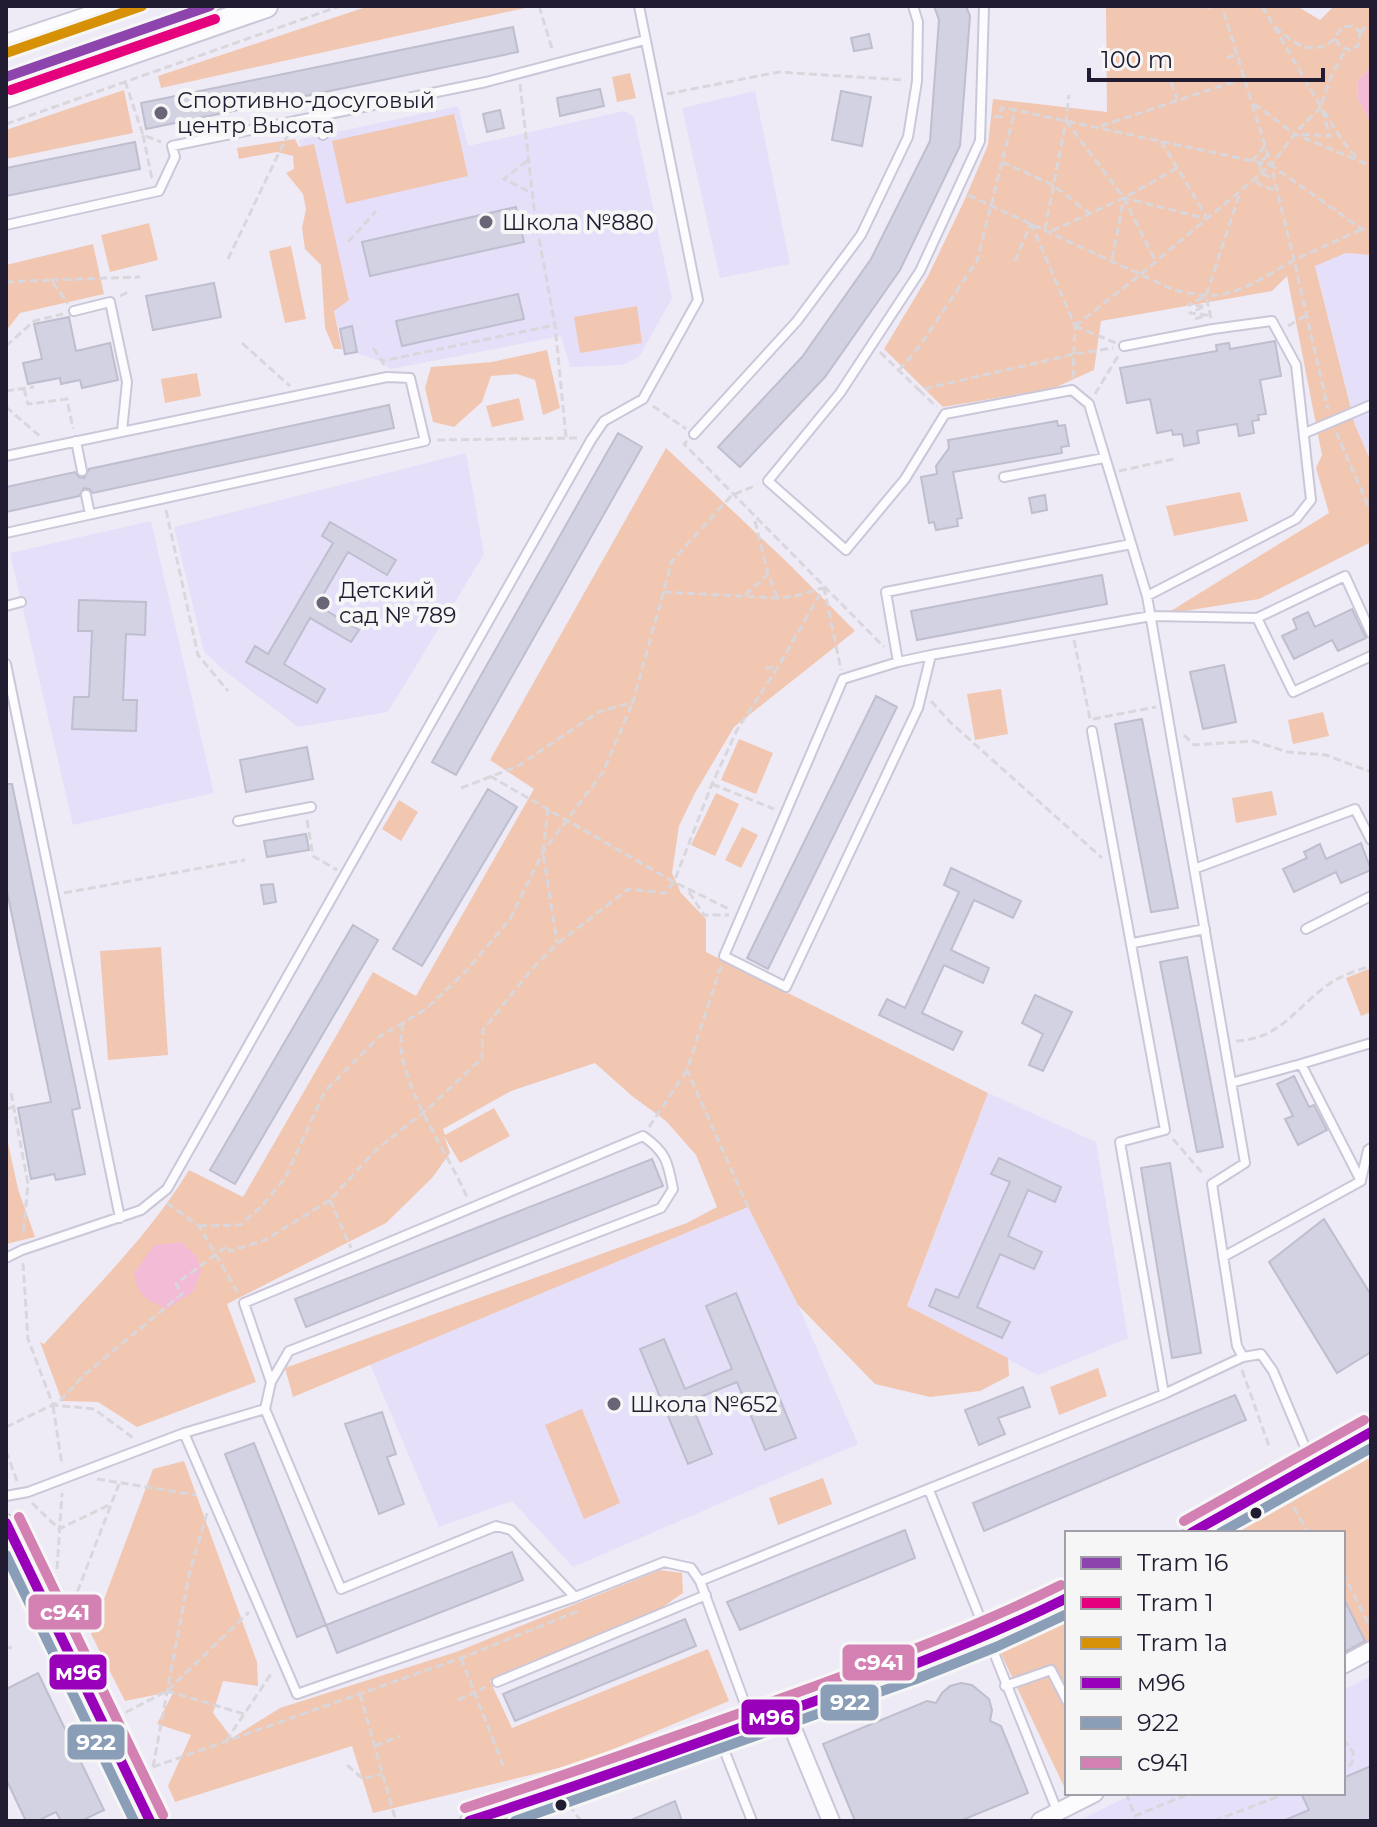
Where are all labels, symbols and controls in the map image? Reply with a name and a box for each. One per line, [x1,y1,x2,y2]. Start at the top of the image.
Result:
scale bar [1089,32,1323,82]
text: 100 m [1101,45,1173,74]
place label: Спортивно-досуговый центр Высота [177,87,435,139]
marker: Спортивно-досуговый центр Высота [152,104,170,122]
place label: Школа №880 [502,209,654,236]
marker: Школа №880 [477,213,495,231]
place label: Детский сад № 789 [339,577,456,629]
marker: Детский сад № 789 [314,594,332,612]
place label: Школа №652 [630,1391,778,1418]
marker: Школа №652 [605,1395,623,1413]
unlabelled marker [1248,1505,1264,1521]
legend [1065,1531,1345,1795]
text: Tram 16 [1137,1548,1228,1577]
text: Tram 1 [1137,1588,1214,1617]
line badge: с941 [27,1593,103,1631]
text: с941 [40,1599,90,1626]
text: Tram 1а [1137,1628,1228,1657]
line badge: с941 [841,1643,916,1682]
text: с941 [854,1649,904,1676]
line badge: м96 [48,1653,108,1691]
text: м96 [55,1659,101,1686]
text: м96 [1137,1668,1185,1697]
line badge: 922 [819,1683,880,1722]
text: 922 [830,1689,870,1716]
line badge: м96 [740,1698,801,1736]
text: м96 [748,1704,794,1731]
text: 922 [1137,1708,1179,1737]
line badge: 922 [66,1723,126,1761]
text: 922 [76,1729,116,1756]
text: с941 [1137,1748,1189,1777]
unlabelled marker [553,1797,569,1813]

